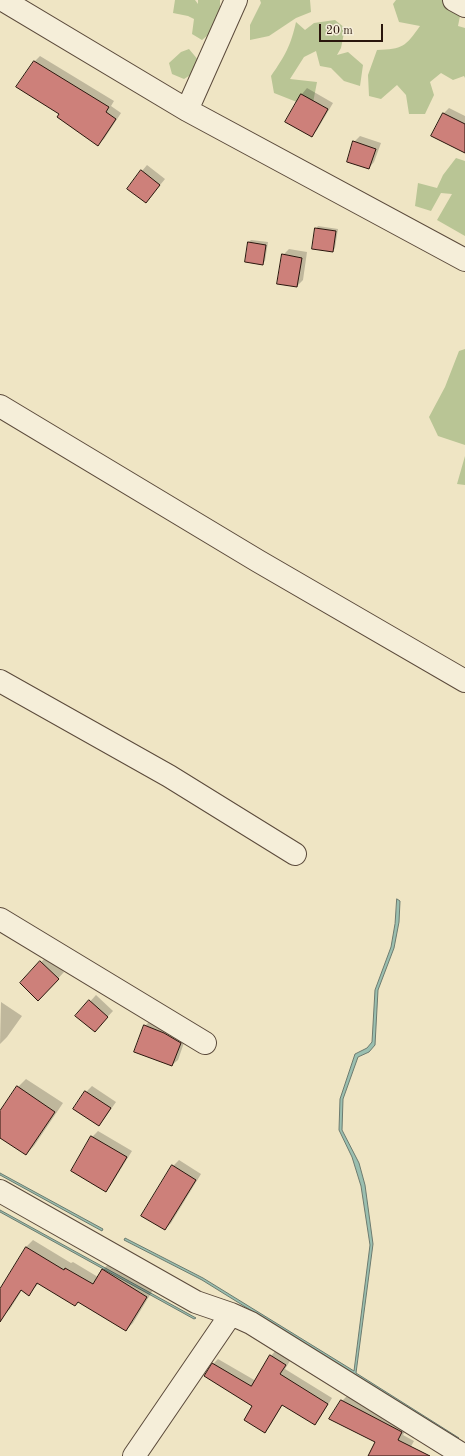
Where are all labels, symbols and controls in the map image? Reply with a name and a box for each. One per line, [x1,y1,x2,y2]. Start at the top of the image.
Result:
scale bar [321,16,385,42]
text: 20 m [326,25,353,37]

